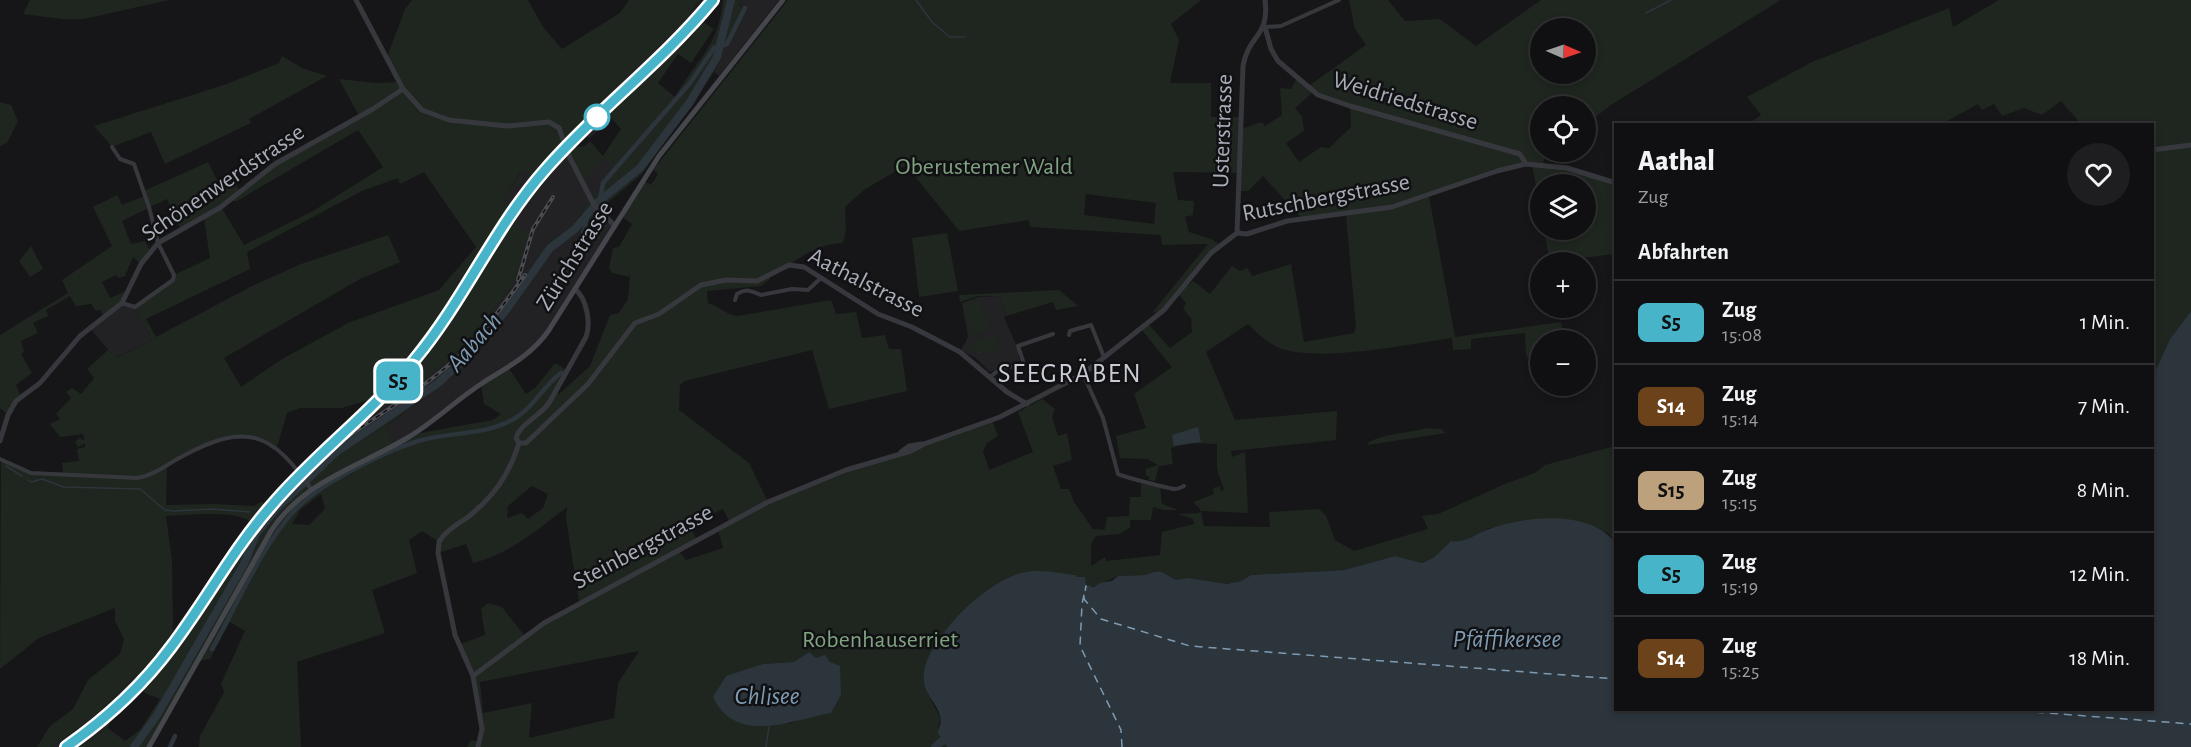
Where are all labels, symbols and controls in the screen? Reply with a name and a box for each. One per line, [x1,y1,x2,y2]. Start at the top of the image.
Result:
north arrow [1530,18,1596,84]
map controls [1530,18,1596,396]
street label: Weidriedstrasse [1329,67,1481,135]
street label: Usterstrasse [1209,74,1237,188]
button: locate [1530,96,1596,162]
unlabelled marker [584,104,610,130]
street label: Schönenwerdstrasse [137,120,309,246]
button: heart [2067,143,2130,206]
text: Aathal [1638,148,1715,176]
park label: Oberustemer Wald [895,155,1073,179]
street label: Rutschbergstrasse [1240,170,1412,226]
button: layers [1530,174,1596,240]
text: Zug [1638,187,1668,207]
street label: Zürichstrasse [532,197,618,315]
text: Abfahrten [1638,241,1729,263]
street label: Aathalstrasse [804,244,928,322]
button: + [1530,252,1596,318]
text: Zug [1722,299,1756,321]
water label: Aabach [441,307,506,377]
text: 1 Min. [2080,311,2130,333]
text: S5 [1661,312,1681,333]
text: 15:08 [1722,325,1762,345]
button: − [1530,330,1596,396]
district label: SEEGRÄBEN [998,358,1142,387]
line badge: S5 [371,362,425,400]
text: S5 [388,371,408,392]
text: Zug [1722,383,1756,405]
text: 7 Min. [2078,395,2130,417]
text: S14 [1657,396,1685,417]
text: 15:14 [1722,409,1758,429]
text: Zug [1722,467,1756,489]
text: 8 Min. [2077,479,2130,501]
text: S15 [1657,480,1685,501]
text: 15:15 [1722,493,1757,513]
street label: Steinbergstrasse [569,500,717,594]
text: Zug [1722,551,1756,573]
text: 12 Min. [2070,563,2130,585]
text: S5 [1661,564,1681,585]
text: 15:19 [1722,577,1758,597]
water label: Pfäffikersee [1453,626,1562,652]
park label: Robenhauserriet [802,628,958,652]
text: Zug [1722,635,1756,657]
text: 18 Min. [2069,647,2130,669]
text: S14 [1657,648,1685,669]
text: 15:25 [1722,661,1759,681]
water label: Chlisee [734,683,800,709]

